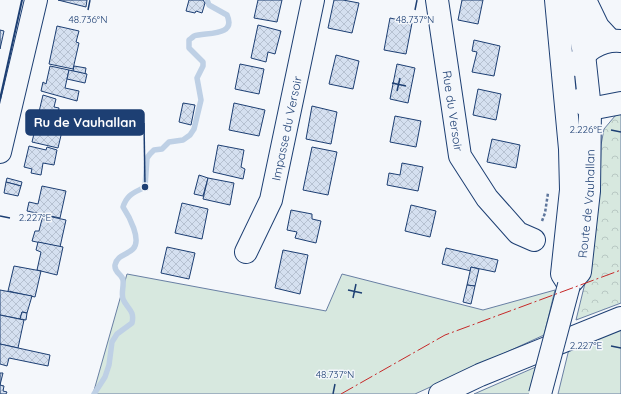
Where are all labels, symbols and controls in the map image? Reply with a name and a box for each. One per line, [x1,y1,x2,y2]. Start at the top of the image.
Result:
text: 48.736°N [69,13,107,26]
text: 48.737°N [396,13,434,26]
street label: Rue du Versoir [440,69,467,153]
street label: Impasse du Versoir [268,74,304,182]
callout: Ru de Vauhallan [26,110,144,135]
text: Ru de Vauhallan [34,114,136,130]
text: 2.226°E [570,123,603,136]
street label: Route de Vauhallan [574,149,597,259]
text: 2.227°E [19,211,52,224]
text: 2.227°E [570,339,603,352]
text: 48.737°N [316,368,354,381]

